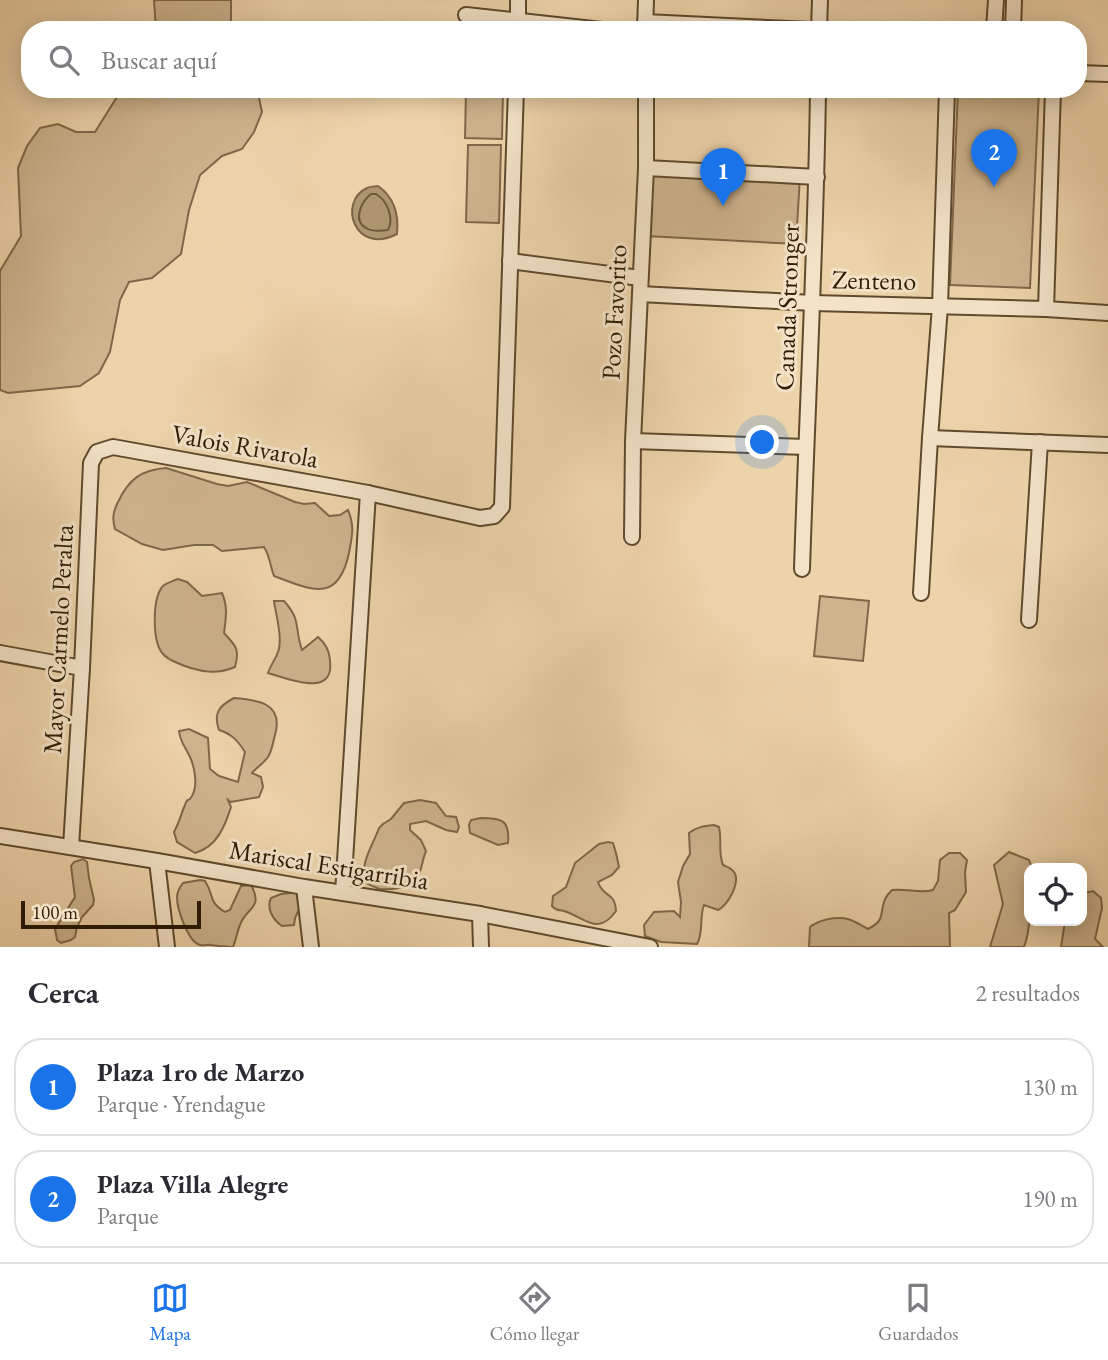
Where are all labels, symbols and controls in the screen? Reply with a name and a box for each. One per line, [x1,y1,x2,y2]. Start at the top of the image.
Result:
search box [21,21,1087,98]
icon: search [45,41,83,79]
text: Buscar aquí [101,43,217,77]
pin: 2 [971,129,1017,187]
pin: 1 [700,148,746,206]
street label: Canada Stronger [767,222,807,391]
street label: Pozo Favorito [593,243,635,381]
street label: Zenteno [831,262,917,298]
street label: Valois Rivarola [169,416,322,476]
your location [745,425,779,459]
street label: Mayor Carmelo Peralta [35,523,81,755]
street label: Mariscal Estigarribia [227,832,432,898]
map controls [1024,863,1087,926]
button: locate [1024,863,1087,926]
scale bar [21,898,201,930]
text: 100 m [32,900,78,925]
text: Cerca [28,973,99,1012]
text: 2 resultados [976,978,1080,1008]
text: Plaza 1ro de Marzo [97,1055,304,1089]
text: 1 [47,1072,59,1102]
text: 130 m [1022,1072,1078,1102]
text: Parque · Yrendague [97,1089,265,1119]
text: Plaza Villa Alegre [97,1167,288,1201]
text: 2 [47,1184,59,1214]
text: 190 m [1022,1184,1078,1214]
text: Parque [97,1201,159,1231]
tab: Mapa [149,1279,191,1346]
tab: Cómo llegar [490,1279,579,1346]
tab: Guardados [878,1279,959,1346]

